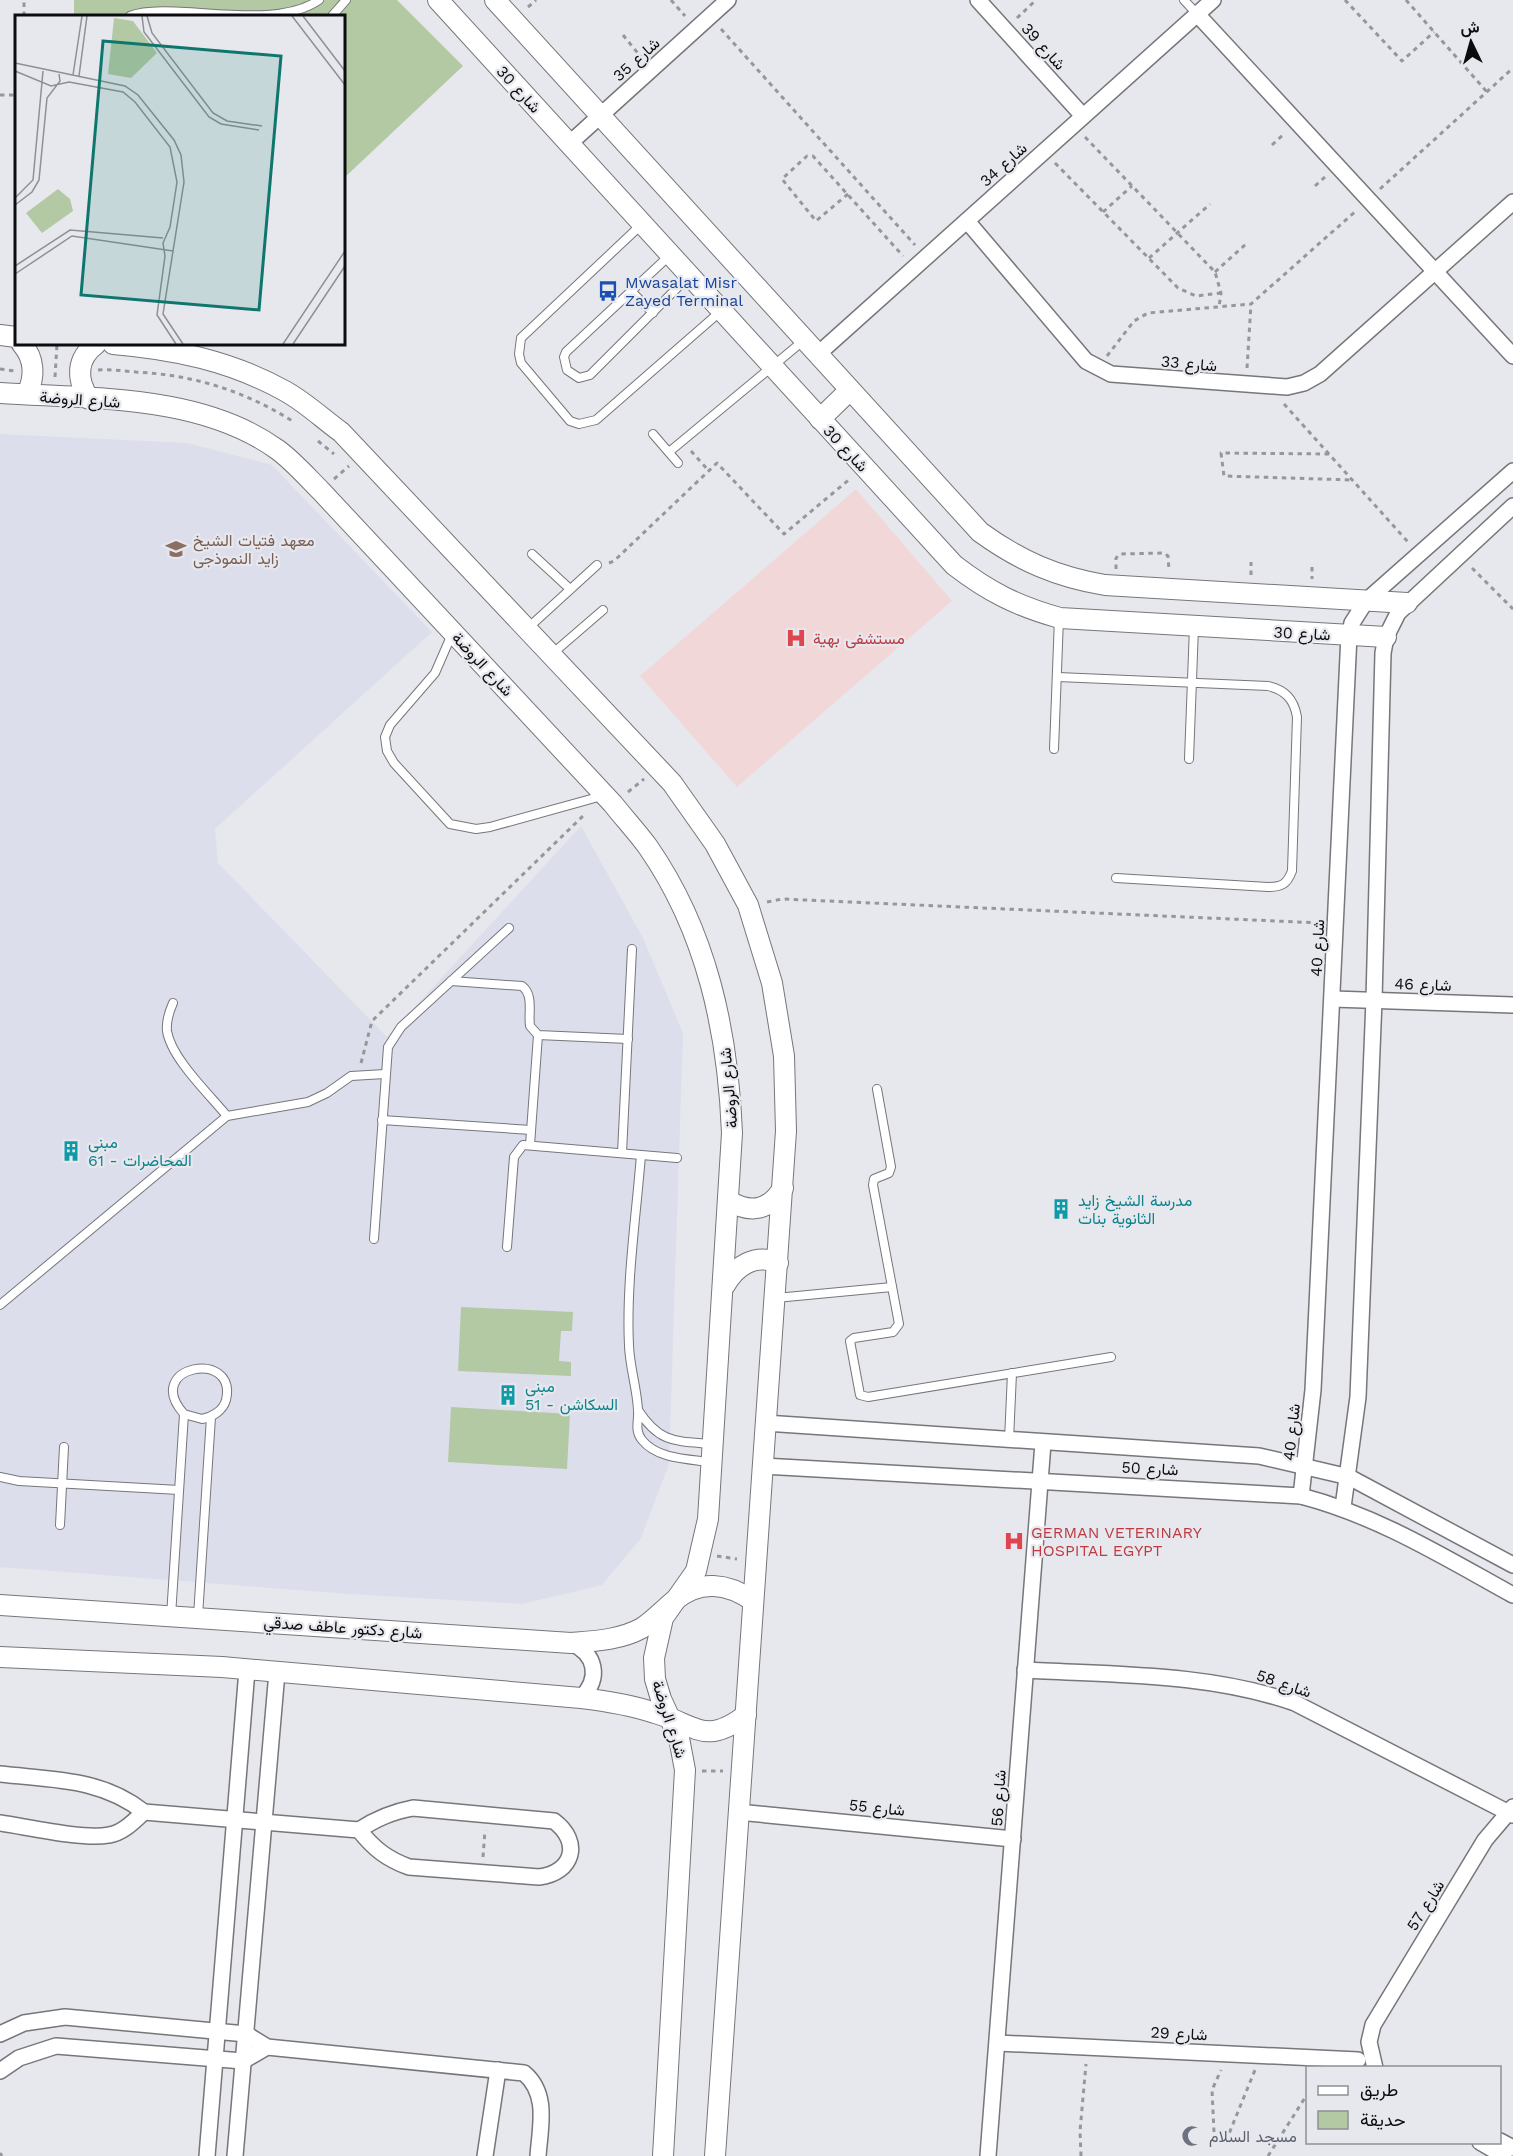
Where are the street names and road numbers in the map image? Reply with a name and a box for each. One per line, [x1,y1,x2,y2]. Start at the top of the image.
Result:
street label: شارع 39 [1016,19,1070,75]
street label: شارع 35 [609,33,665,87]
street label: شارع 30 [491,62,545,118]
street label: شارع 34 [976,138,1032,192]
street label: شارع 33 [1160,352,1218,377]
street label: شارع الروضة [39,387,121,414]
street label: شارع 30 [818,421,872,477]
street label: شارع 30 [1273,623,1331,646]
street label: شارع الروضة [447,628,517,702]
street label: شارع 40 [1307,919,1330,977]
street label: شارع 46 [1394,974,1452,997]
street label: شارع الروضة [716,1047,743,1129]
street label: شارع 40 [1279,1403,1306,1462]
street label: شارع 50 [1121,1458,1179,1481]
street label: شارع دكتور عاطف صدقي [263,1612,423,1647]
street label: شارع 58 [1253,1665,1314,1704]
street label: شارع الروضة [646,1678,691,1761]
street label: شارع 56 [987,1769,1012,1827]
street label: شارع 55 [848,1795,906,1822]
street label: شارع 57 [1403,1877,1450,1935]
street label: شارع 29 [1150,2023,1208,2046]

